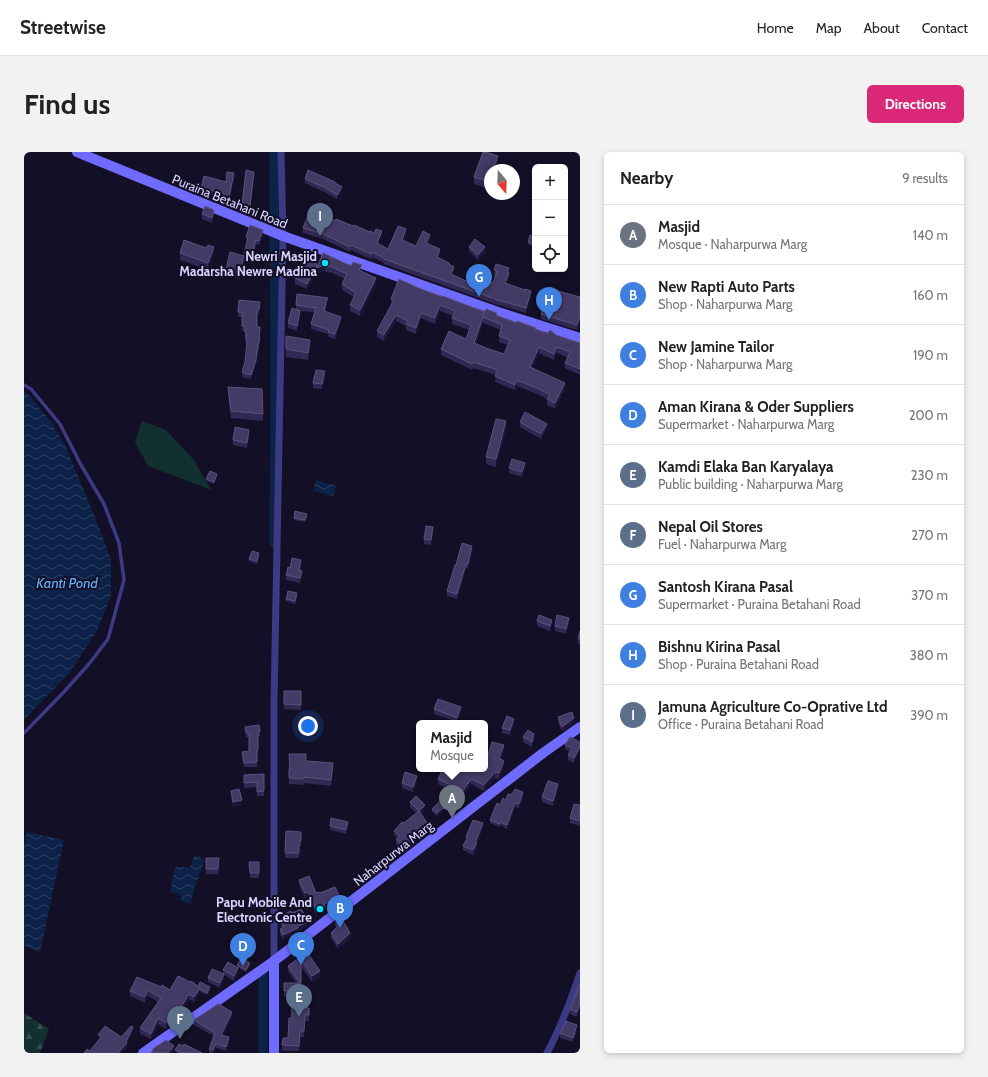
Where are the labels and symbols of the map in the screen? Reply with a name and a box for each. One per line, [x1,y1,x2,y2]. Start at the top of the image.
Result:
north arrow [484,164,520,200]
street label: Puraina Betahani Road [170,171,290,231]
pin: I [307,203,333,236]
place label: Newri Masjid Madarsha Newre Madina [179,248,318,279]
marker: Newri Masjid Madarsha Newre Madina [320,258,330,268]
pin: G [466,264,492,297]
pin: H [536,287,562,320]
water label: Kanti Pond [36,574,98,592]
your location [298,716,318,736]
pin: A [439,785,465,818]
street label: Naharpurwa Marg [350,817,436,889]
place label: Papu Mobile And Electronic Centre [216,894,312,925]
pin: B [327,895,353,928]
marker: Papu Mobile And Electronic Centre [315,904,325,914]
pin: C [288,932,314,965]
pin: D [230,933,256,966]
pin: E [286,984,312,1017]
pin: F [167,1006,193,1039]

